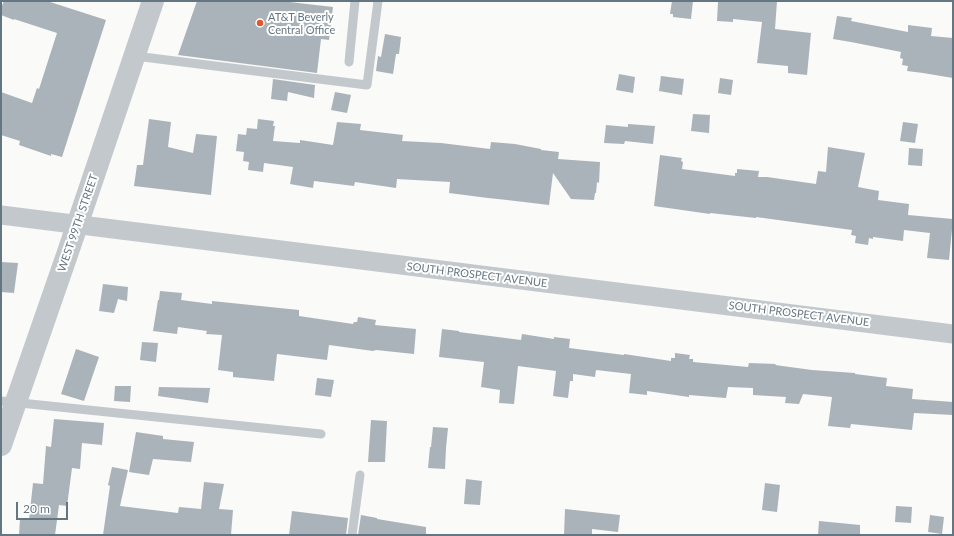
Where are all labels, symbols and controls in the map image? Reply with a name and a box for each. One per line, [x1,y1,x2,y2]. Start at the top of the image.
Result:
place label: AT&T Beverly Central Office [268,10,335,36]
marker: AT&T Beverly Central Office [255,18,265,28]
street label: WEST 99TH STREET [55,173,101,273]
street label: SOUTH PROSPECT AVENUE [406,260,548,290]
street label: SOUTH PROSPECT AVENUE [728,299,870,329]
scale bar [18,494,70,520]
text: 20 m [23,501,50,516]

